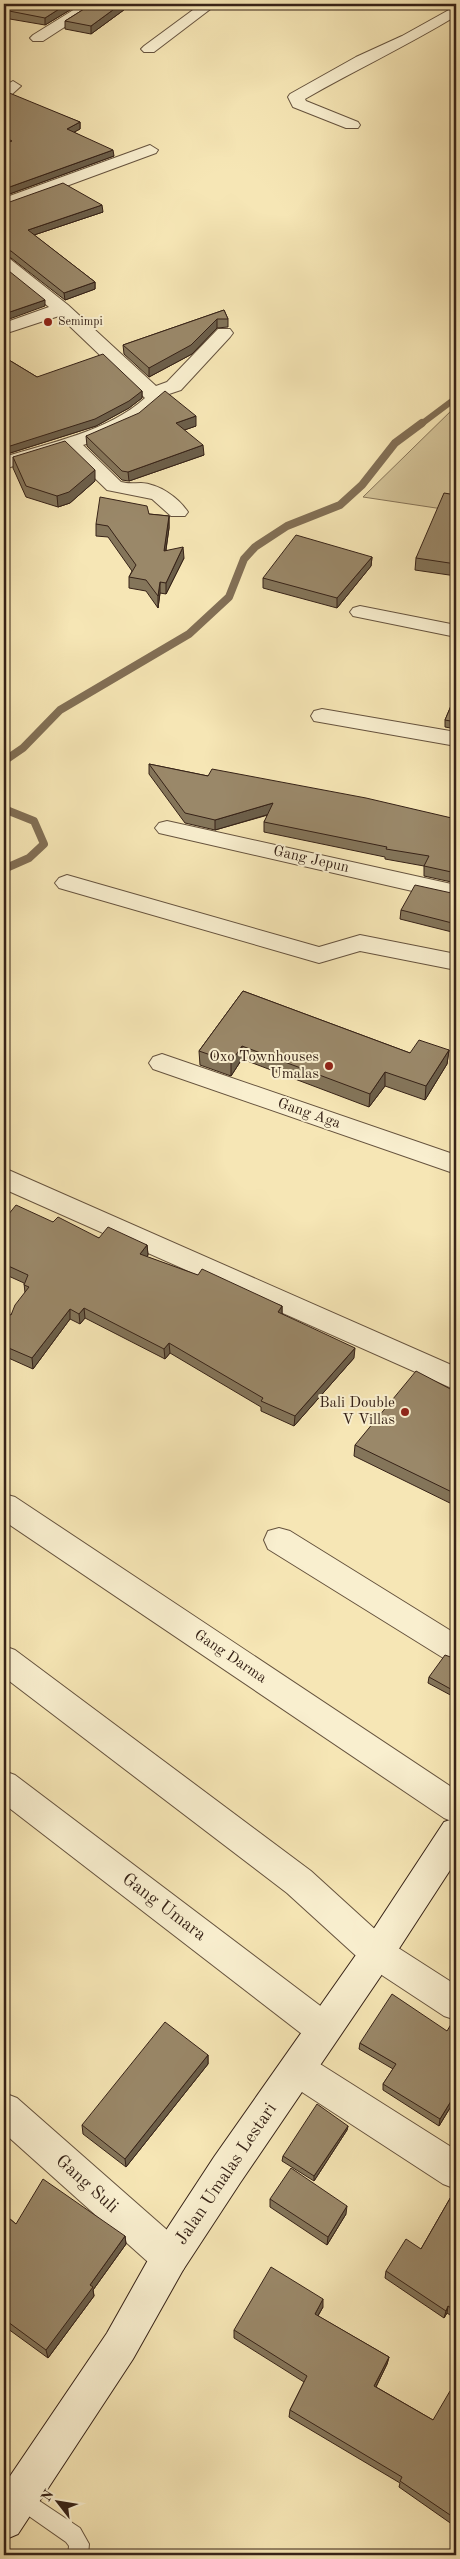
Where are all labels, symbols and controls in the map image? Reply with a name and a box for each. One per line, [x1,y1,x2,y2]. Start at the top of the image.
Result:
marker: Semimpi [42,316,54,328]
place label: Semimpi [58,316,103,328]
street label: Gang Jepun [272,844,350,876]
place label: Oxo Townhouses Umalas [209,1050,319,1082]
marker: Oxo Townhouses Umalas [323,1060,335,1072]
street label: Gang Aga [276,1096,343,1132]
place label: Bali Double V Villas [319,1396,395,1428]
marker: Bali Double V Villas [399,1406,411,1418]
street label: Gang Darma [191,1628,269,1687]
street label: Gang Umara [119,1870,209,1944]
street label: Jalan Umalas Lestari [172,2100,280,2248]
street label: Gang Suli [52,2152,122,2216]
north arrow [32,2476,82,2526]
text: N [39,2487,57,2504]

